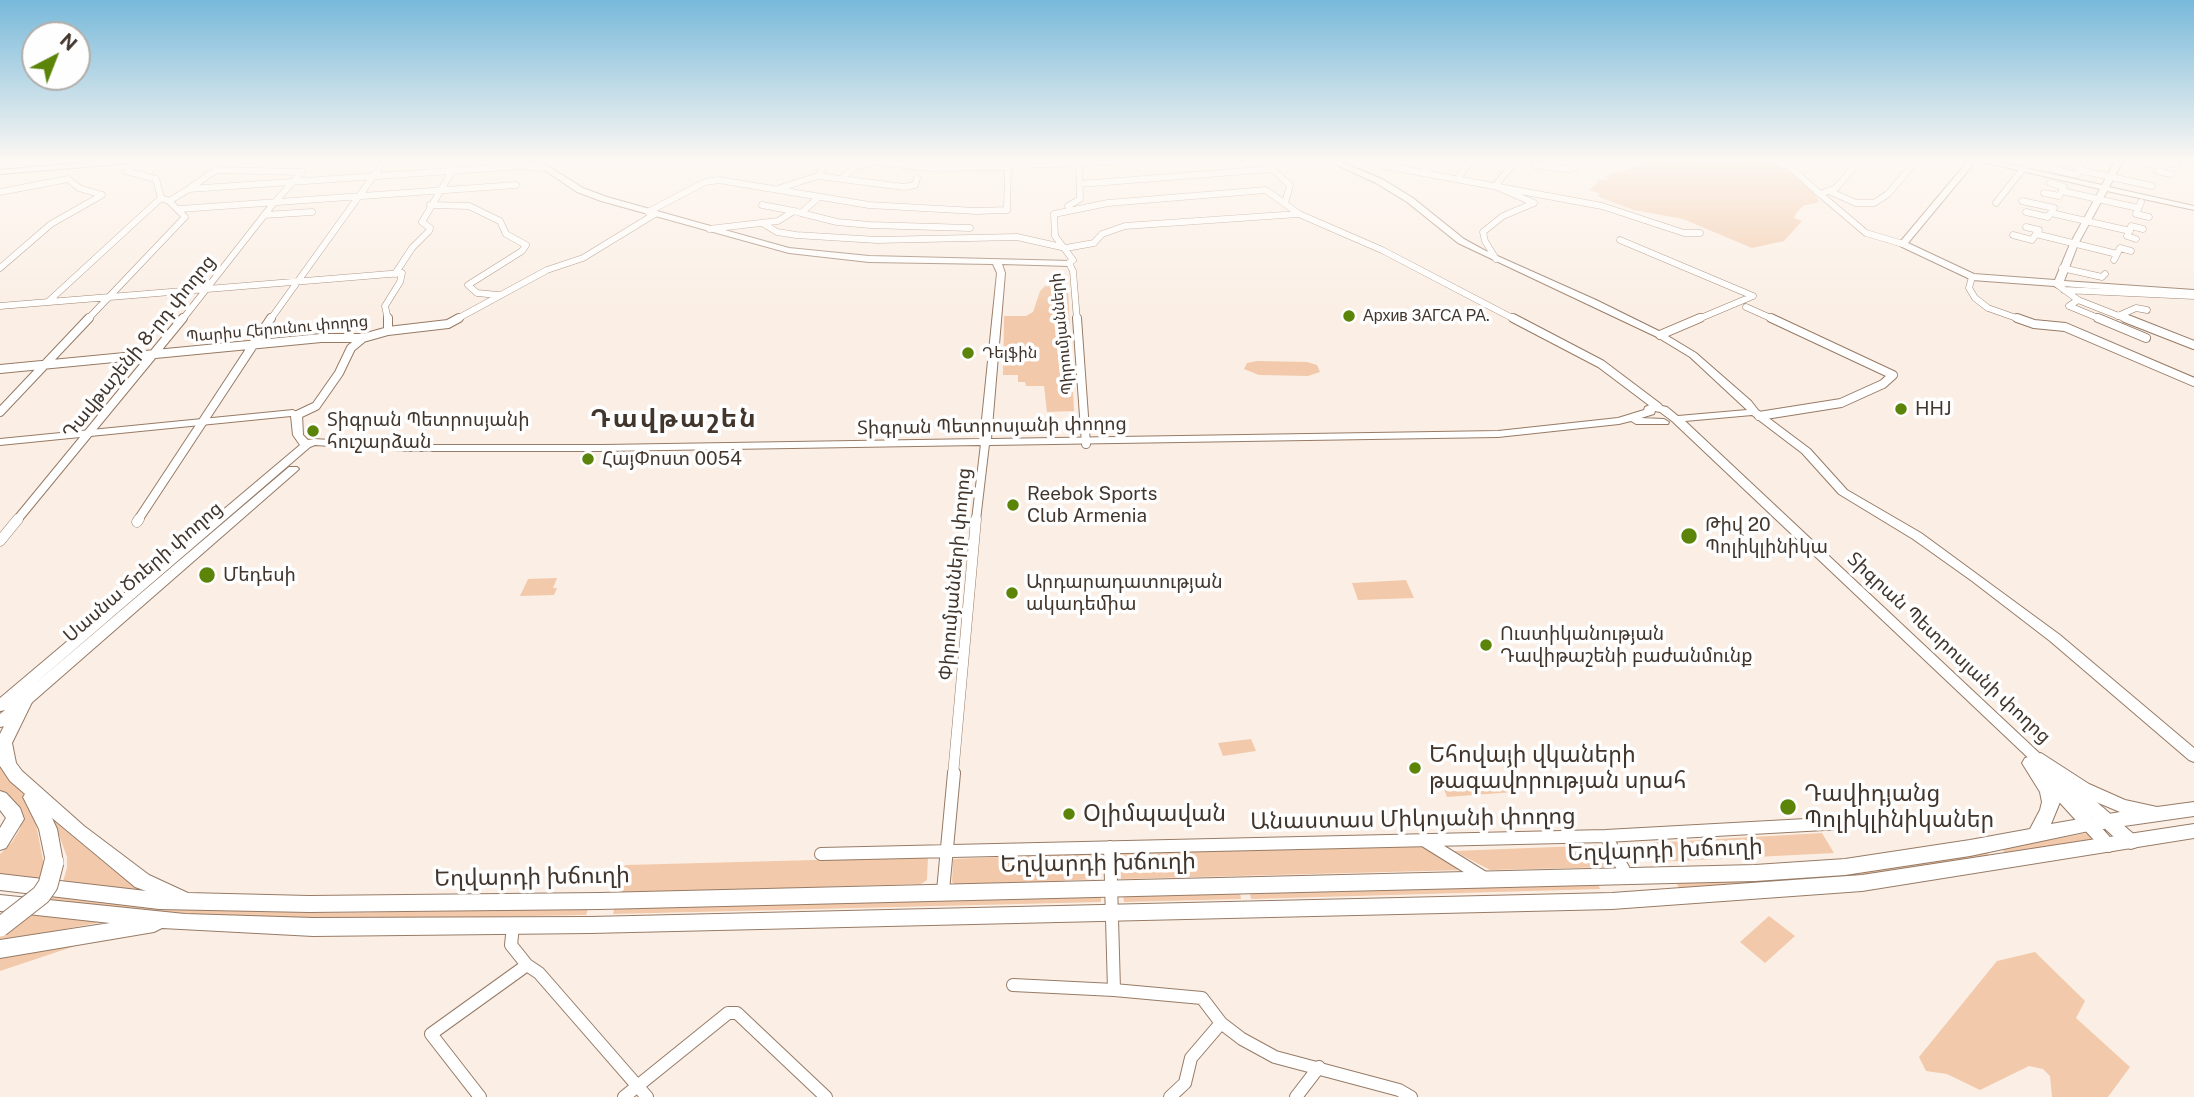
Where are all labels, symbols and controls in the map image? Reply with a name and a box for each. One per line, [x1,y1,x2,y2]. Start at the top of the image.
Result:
north arrow [21,21,91,91]
text: N [56,29,82,55]
street label: Դավթաշենի 8-րդ փողոց [58,251,220,443]
street label: Պիրումյանների [1046,272,1078,396]
place label: Архив ЗАГСА РА. [1363,306,1490,326]
marker: Архив ЗАГСА РА. [1341,308,1357,324]
street label: Պարիս Հերունու փողոց [185,311,369,347]
place label: Դելֆին [982,343,1037,363]
marker: Դելֆին [960,345,976,361]
place label: HHJ [1915,398,1951,420]
marker: HHJ [1893,401,1909,417]
district label: Դավթաշեն [591,403,757,435]
place label: Տիգրան Պետրոսյանի հուշարձան [327,409,530,453]
street label: Տիգրան Պետրոսյանի փողոց [857,412,1127,440]
marker: Տիգրան Պետրոսյանի հուշարձան [305,423,321,439]
place label: ՀայՓոստ 0054 [602,448,742,470]
marker: ՀայՓոստ 0054 [580,451,596,467]
street label: Փիրումյանների փողոց [934,467,976,681]
place label: Reebok Sports Club Armenia [1027,483,1157,527]
street label: Սասնա Ծռերի փողոց [59,497,227,647]
marker: Reebok Sports Club Armenia [1005,497,1021,513]
place label: Թիվ 20 Պոլիկլինիկա [1705,514,1828,558]
marker: Թիվ 20 Պոլիկլինիկա [1679,526,1699,546]
street label: Տիգրան Պետրոսյանի փողոց [1843,548,2055,748]
place label: Մեդեսի [223,564,296,586]
marker: Մեդեսի [197,565,217,585]
place label: Արդարադատության ակադեմիա [1026,571,1223,615]
marker: Արդարադատության ակադեմիա [1004,585,1020,601]
place label: Ուստիկանության Դավիթաշենի բաժանմունք [1500,623,1753,667]
marker: Ուստիկանության Դավիթաշենի բաժանմունք [1478,637,1494,653]
place label: Եհովայի վկաների թագավորության սրահ [1429,741,1686,795]
marker: Եհովայի վկաների թագավորության սրահ [1407,760,1423,776]
place label: Դավիդյանց Պոլիկլինիկաներ [1804,780,1994,834]
marker: Դավիդյանց Պոլիկլինիկաներ [1778,797,1798,817]
place label: Օլիմպավան [1083,800,1226,828]
street label: Անաստաս Միկոյանի փողոց [1250,802,1576,836]
marker: Օլիմպավան [1061,806,1077,822]
street label: Եղվարդի խճուղի [1567,833,1763,867]
street label: Եղվարդի խճուղի [1000,847,1196,879]
street label: Եղվարդի խճուղի [434,861,630,893]

